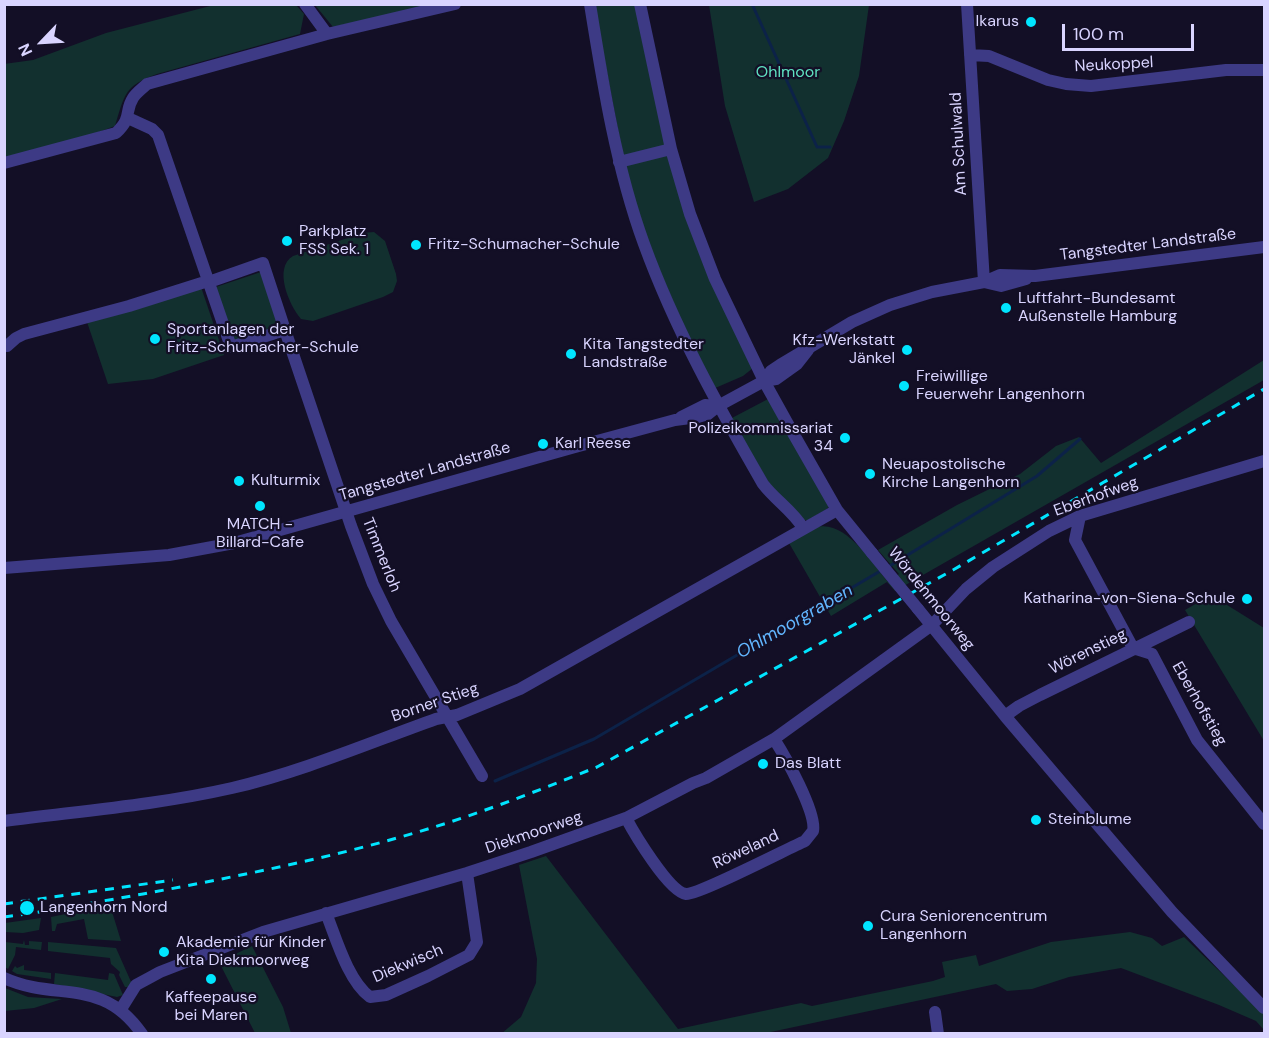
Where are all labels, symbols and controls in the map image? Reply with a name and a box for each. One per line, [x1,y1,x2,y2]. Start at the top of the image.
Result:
north arrow [12,12,72,72]
place label: Ikarus [975,12,1019,32]
scale bar [1065,12,1197,50]
marker: Ikarus [1024,15,1038,29]
text: 100 m [1073,22,1124,46]
text: N [13,40,37,60]
street label: Neukoppel [1074,53,1154,77]
park label: Ohlmoor [756,63,820,83]
street label: Am Schulwald [947,92,971,196]
place label: Parkplatz FSS Sek. 1 [299,222,369,260]
street label: Tangstedter Landstraße [1059,225,1237,265]
marker: Parkplatz FSS Sek. 1 [280,234,294,248]
place label: Fritz-Schumacher-Schule [428,235,620,255]
marker: Fritz-Schumacher-Schule [409,238,423,252]
place label: Luftfahrt-Bundesamt Außenstelle Hamburg [1018,289,1177,327]
marker: Luftfahrt-Bundesamt Außenstelle Hamburg [999,301,1013,315]
place label: Sportanlagen der Fritz-Schumacher-Schule [167,320,359,358]
place label: Kfz-Werkstatt Jänkel [793,331,895,369]
marker: Sportanlagen der Fritz-Schumacher-Schule [148,332,162,346]
place label: Kita Tangstedter Landstraße [583,335,704,373]
marker: Kfz-Werkstatt Jänkel [900,343,914,357]
marker: Kita Tangstedter Landstraße [564,347,578,361]
place label: Freiwillige Feuerwehr Langenhorn [916,367,1085,405]
marker: Freiwillige Feuerwehr Langenhorn [897,379,911,393]
place label: Polizeikommissariat 34 [688,419,833,457]
marker: Polizeikommissariat 34 [838,431,852,445]
place label: Karl Reese [555,434,631,454]
marker: Karl Reese [536,437,550,451]
street label: Tangstedter Landstraße [337,438,513,506]
place label: Neuapostolische Kirche Langenhorn [882,455,1019,493]
marker: Neuapostolische Kirche Langenhorn [863,467,877,481]
place label: Kulturmix [251,471,320,491]
street label: Eberhofweg [1051,473,1141,521]
marker: Kulturmix [232,474,246,488]
marker: MATCH - Billard-Cafe [253,499,267,513]
place label: MATCH - Billard-Cafe [216,515,304,553]
street label: Timmerloh [357,515,405,595]
street label: Wördenmoorweg [884,544,978,654]
water label: Ohlmoorgraben [733,580,857,664]
place label: Katharina-von-Siena-Schule [1023,589,1235,609]
marker: Katharina-von-Siena-Schule [1240,592,1254,606]
street label: Wörenstieg [1046,625,1130,679]
street label: Eberhofstieg [1167,659,1231,749]
street label: Borner Stieg [389,679,481,727]
place label: Das Blatt [775,754,841,774]
marker: Das Blatt [756,757,770,771]
street label: Diekmoorweg [483,807,585,859]
place label: Steinblume [1048,810,1132,830]
marker: Steinblume [1029,813,1043,827]
street label: Röweland [710,826,782,874]
place label: Langenhorn Nord [40,898,167,918]
marker: Langenhorn Nord [18,899,36,917]
place label: Cura Seniorencentrum Langenhorn [880,907,1047,945]
marker: Cura Seniorencentrum Langenhorn [861,919,875,933]
place label: Akademie für Kinder Kita Diekmoorweg [176,933,326,971]
street label: Diekwisch [370,941,446,987]
marker: Akademie für Kinder Kita Diekmoorweg [157,945,171,959]
marker: Kaffeepause bei Maren [204,972,218,986]
place label: Kaffeepause bei Maren [165,988,257,1026]

